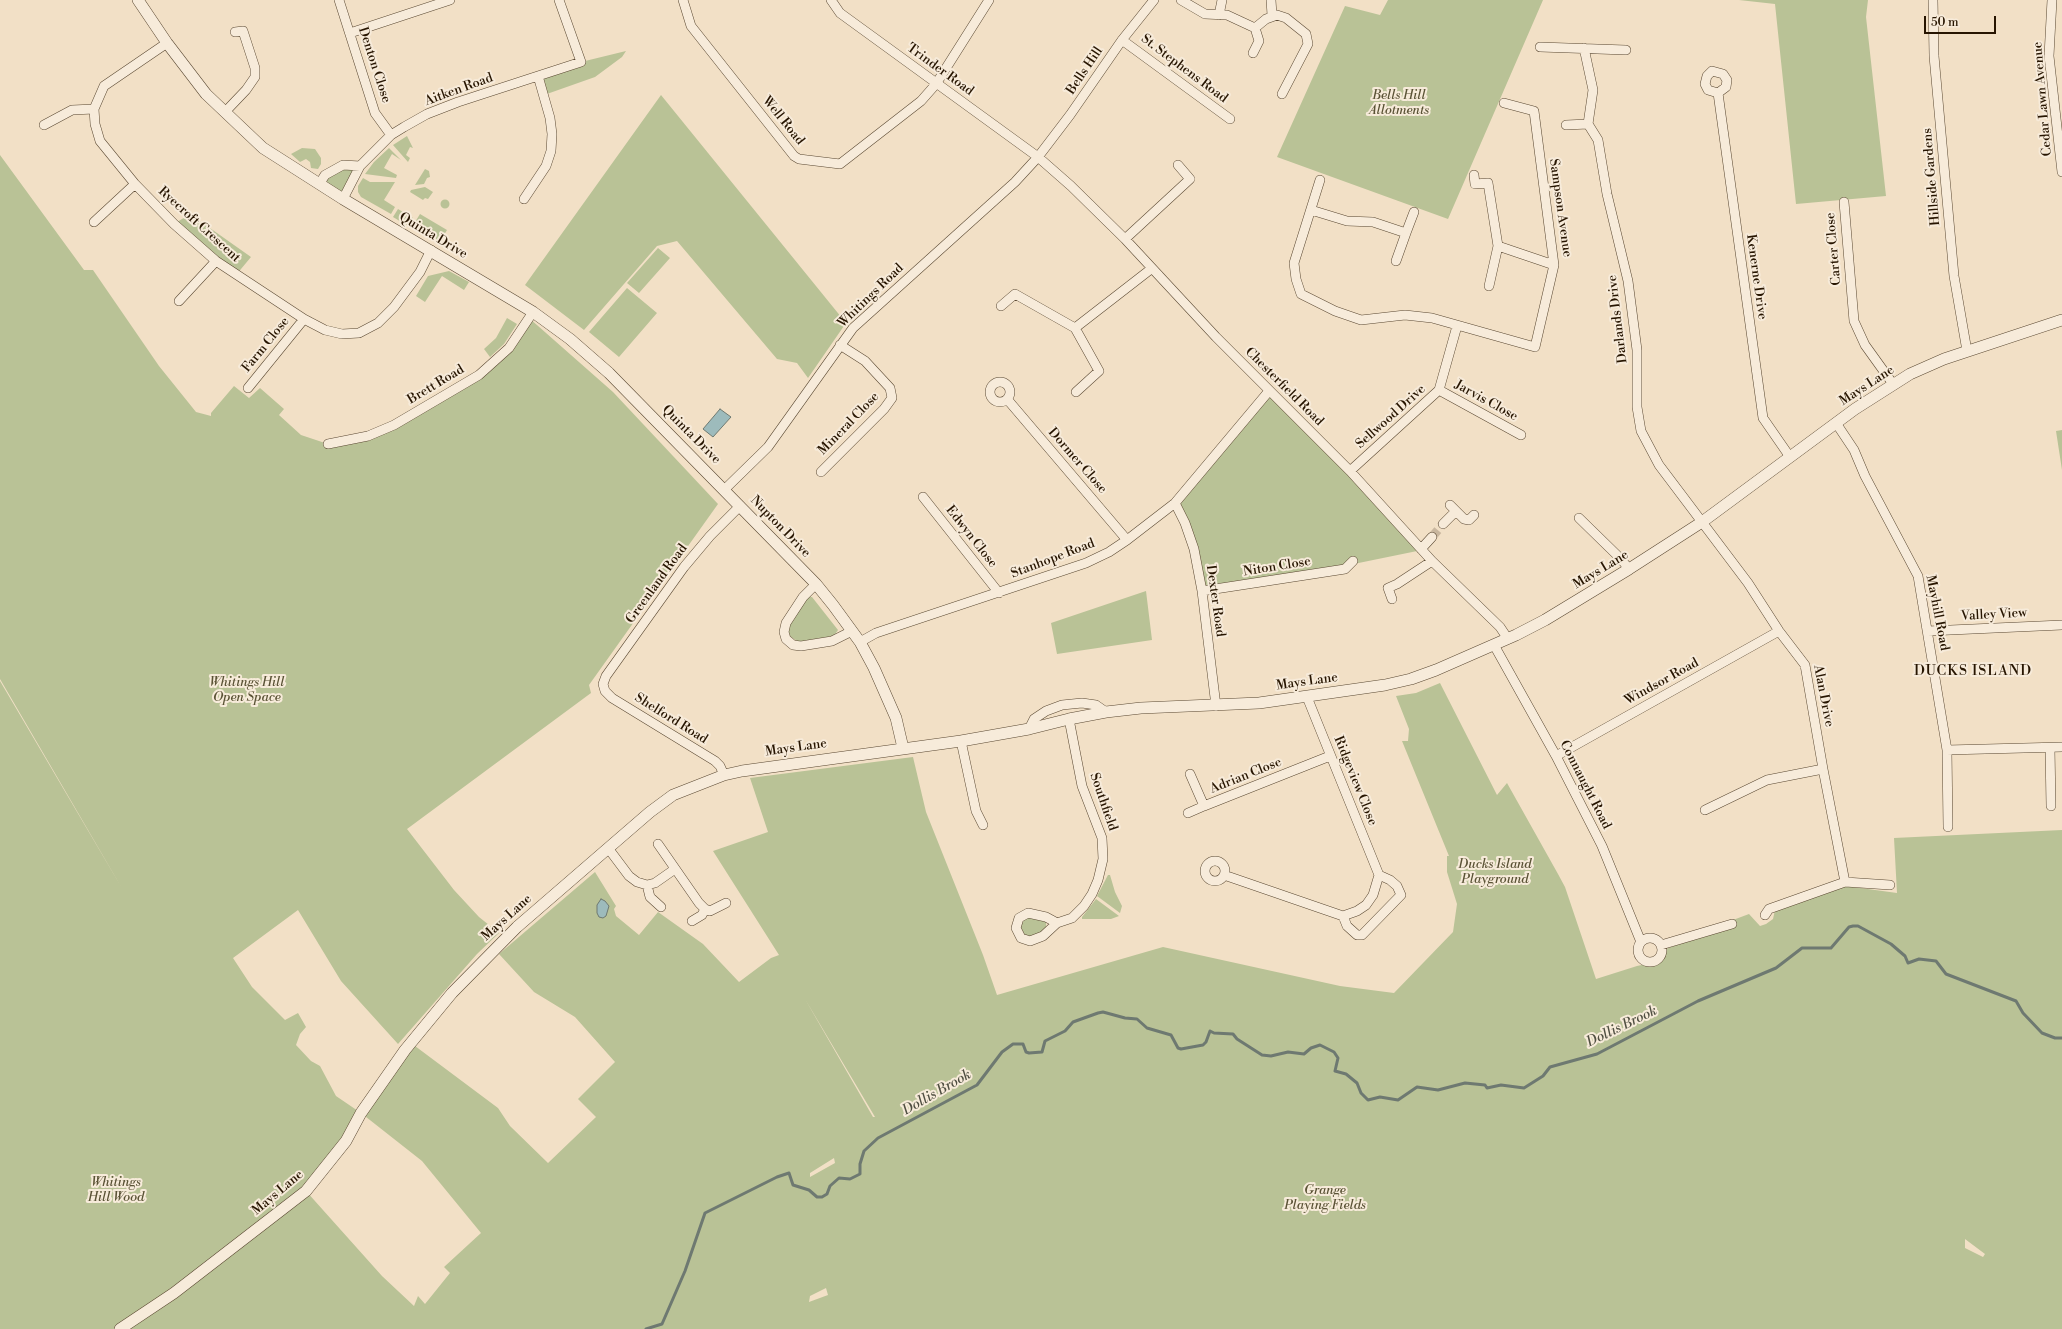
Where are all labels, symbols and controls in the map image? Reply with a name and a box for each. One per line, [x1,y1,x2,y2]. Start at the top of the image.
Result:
scale bar [1926,8,1998,34]
text: 50 m [1931,15,1959,30]
street label: Denton Close [354,25,394,105]
street label: St. Stephens Road [1138,31,1230,107]
street label: Trinder Road [904,41,976,99]
street label: Cedar Lawn Avenue [2030,41,2056,157]
street label: Bells Hill [1063,44,1107,98]
street label: Aitken Road [423,70,495,110]
park label: Bells Hill Allotments [1369,88,1429,119]
street label: Well Road [759,94,807,148]
street label: Hillside Gardens [1920,127,1944,227]
street label: Sampson Avenue [1545,158,1575,258]
street label: Ryecroft Crescent [155,184,243,266]
street label: Quinta Drive [396,210,470,262]
street label: Carter Close [1823,212,1845,286]
street label: Kenerne Drive [1742,233,1770,321]
street label: Whitings Road [835,261,907,331]
street label: Darlands Drive [1605,274,1631,364]
street label: Farm Close [239,314,293,376]
street label: Chesterfield Road [1241,344,1327,430]
street label: Brett Road [405,362,467,408]
street label: Mays Lane [1837,363,1897,409]
street label: Jarvis Close [1452,377,1520,425]
street label: Sellwood Drive [1353,382,1429,452]
street label: Mineral Close [815,389,883,459]
street label: Quinta Drive [658,402,724,468]
street label: Dormer Close [1044,425,1110,497]
street label: Nupton Drive [747,493,813,561]
street label: Edwyn Close [942,503,1000,571]
street label: Stanhope Road [1009,536,1097,582]
street label: Greenland Road [623,541,691,627]
street label: Mays Lane [1570,547,1632,593]
street label: Niton Close [1242,554,1312,580]
street label: Dexter Road [1202,564,1228,638]
street label: Mayhill Road [1922,574,1952,652]
street label: Valley View [1960,605,2028,625]
street label: Windsor Road [1622,655,1702,709]
street label: Alan Drive [1809,664,1837,728]
district label: DUCKS ISLAND [1914,664,2032,680]
street label: Mays Lane [1275,670,1339,694]
park label: Whitings Hill Open Space [210,675,284,706]
street label: Shelford Road [632,690,710,748]
street label: Ridgeview Close [1330,734,1380,828]
street label: Mays Lane [764,736,828,760]
street label: Connaught Road [1556,738,1614,832]
street label: Adrian Close [1208,755,1284,797]
street label: Southfield [1086,771,1120,833]
park label: Ducks Island Playground [1458,857,1532,888]
street label: Mays Lane [479,891,535,945]
water label: Dollis Brook [1584,1003,1660,1051]
water label: Dollis Brook [900,1067,974,1119]
street label: Mays Lane [249,1167,307,1219]
park label: Whitings Hill Wood [88,1175,144,1206]
park label: Grange Playing Fields [1284,1183,1366,1214]

